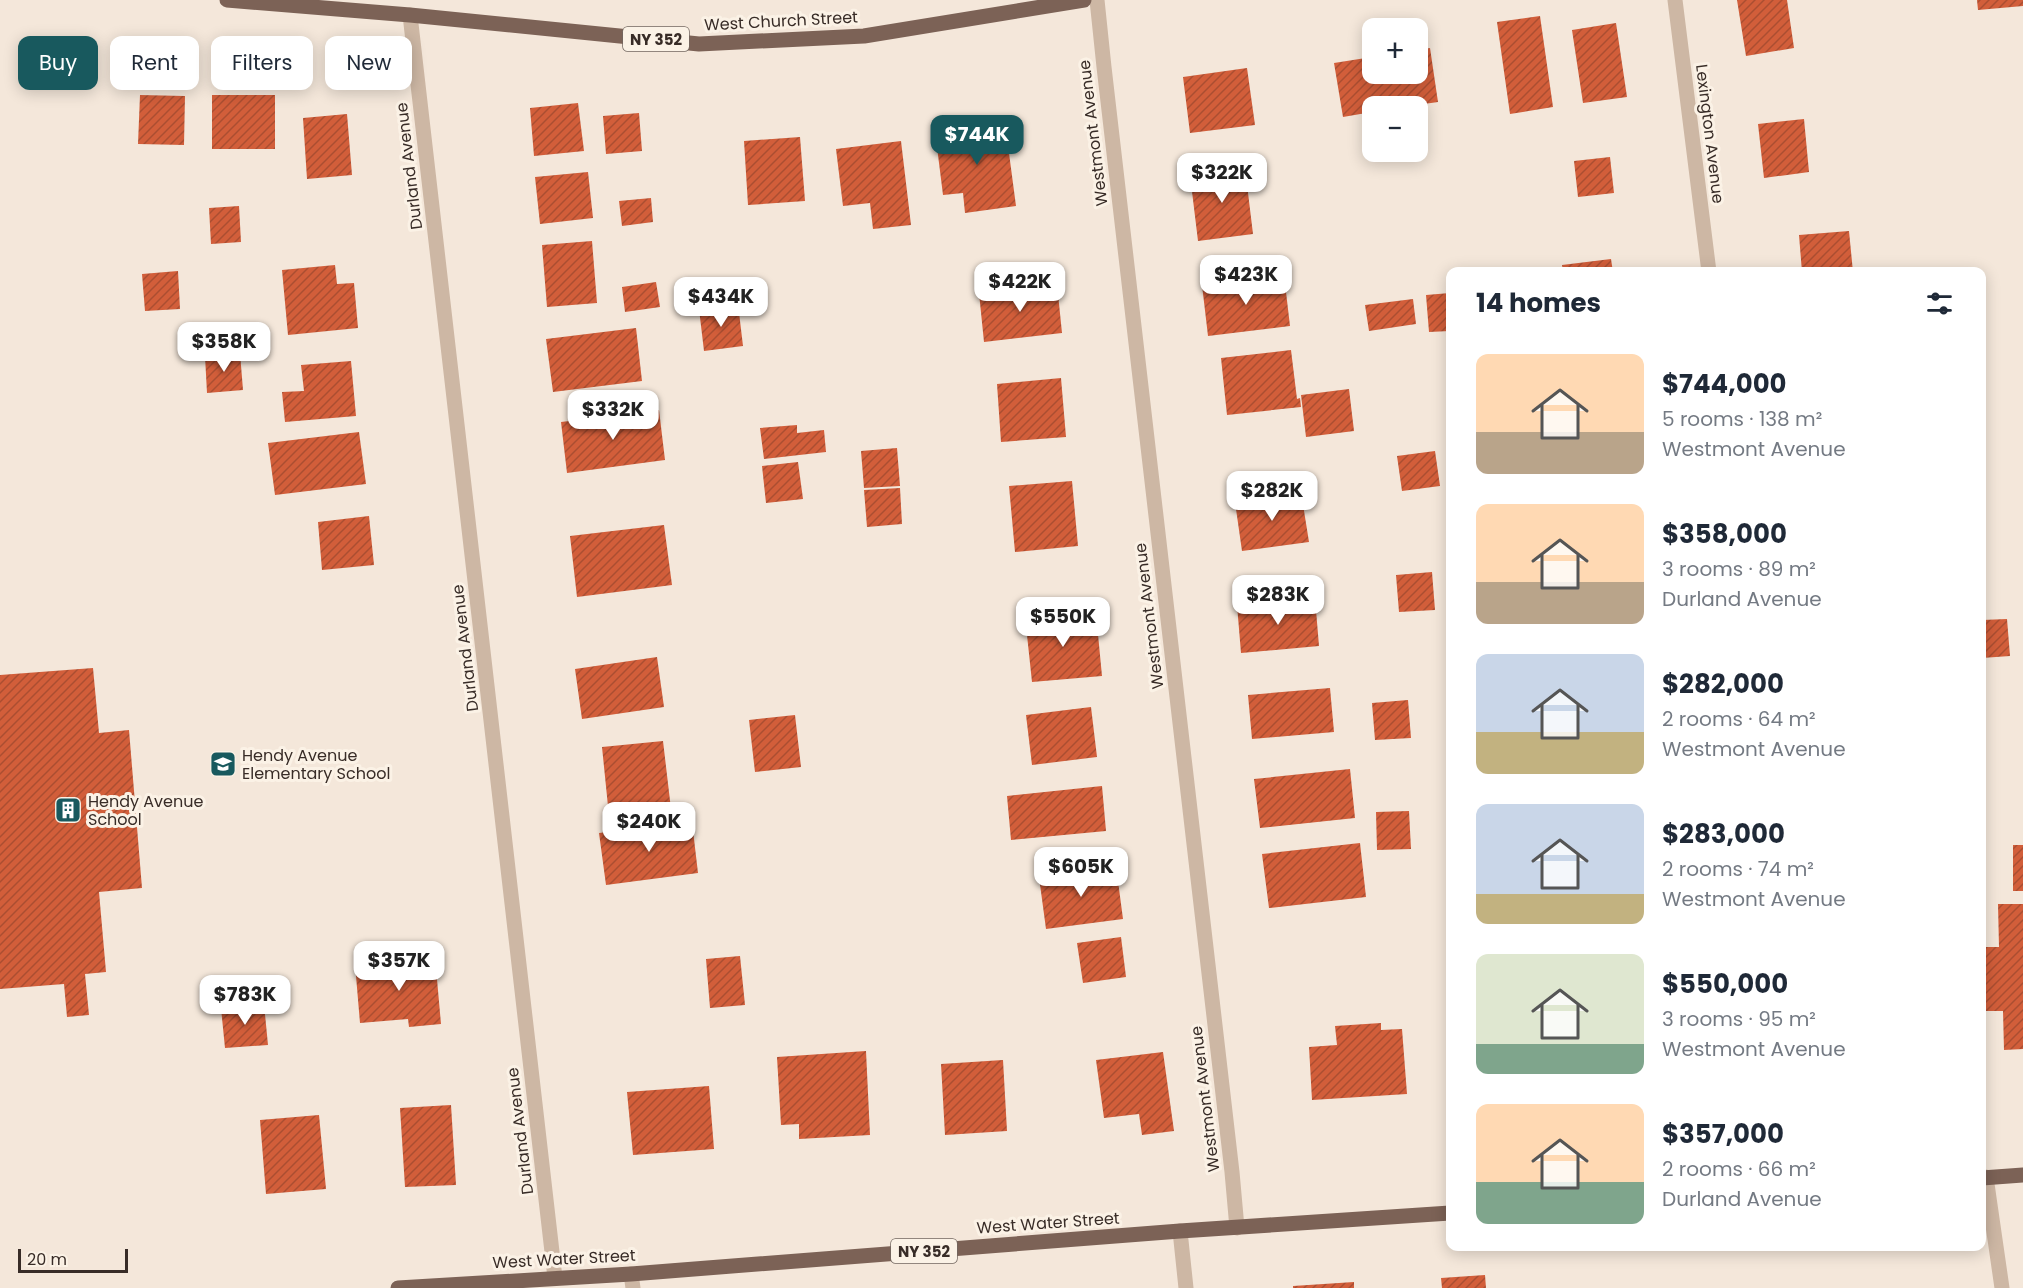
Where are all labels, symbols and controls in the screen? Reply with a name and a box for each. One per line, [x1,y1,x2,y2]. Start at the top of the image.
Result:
street label: West Church Street [704,5,859,37]
map controls [1362,18,1428,162]
button: + [1362,18,1428,84]
road number: NY 352 [623,27,689,51]
chip: Buy [18,36,98,90]
chip: Rent [110,36,199,90]
chip: Filters [211,36,313,90]
chip: New [325,36,412,90]
street label: Westmont Avenue [1073,59,1113,207]
street label: Lexington Avenue [1690,63,1730,205]
button: − [1362,96,1428,162]
street label: Durland Avenue [390,101,428,231]
pin: $744K [935,115,1019,166]
text: $744K [945,120,1009,148]
pin: $322K [1180,153,1264,204]
text: $322K [1191,158,1253,186]
pin: $423K [1204,255,1288,306]
text: $423K [1214,260,1278,288]
pin: $422K [978,262,1062,313]
text: $422K [988,267,1052,295]
pin: $434K [679,277,763,328]
text: $434K [688,282,754,310]
text: 14 homes [1476,285,1601,321]
icon: filters [1923,287,1956,320]
pin: $358K [182,322,266,373]
text: $358K [191,327,257,355]
text: $744,000 [1662,366,1787,402]
icon: home [1524,378,1596,450]
pin: $332K [571,390,655,441]
text: $332K [582,395,644,423]
text: 5 rooms · 138 m² [1662,405,1822,433]
text: Westmont Avenue [1662,435,1846,463]
pin: $282K [1230,471,1314,522]
text: $282K [1241,476,1303,504]
text: $358,000 [1662,516,1787,552]
icon: home [1524,528,1596,600]
street label: Westmont Avenue [1129,542,1169,690]
text: 3 rooms · 89 m² [1662,555,1816,583]
pin: $283K [1236,575,1320,626]
text: $283K [1246,580,1310,608]
street label: Durland Avenue [446,583,484,713]
text: Durland Avenue [1662,585,1822,613]
pin: $550K [1021,597,1105,648]
text: $550K [1030,602,1096,630]
text: $282,000 [1662,666,1784,702]
icon: home [1524,678,1596,750]
text: 2 rooms · 64 m² [1662,705,1816,733]
text: Westmont Avenue [1662,735,1846,763]
place label: Hendy Avenue Elementary School [242,744,390,785]
school or university icon: Hendy Avenue Elementary School [208,749,238,779]
place label: Hendy Avenue School [88,790,203,831]
building icon: Hendy Avenue School [53,795,83,825]
pin: $240K [607,802,691,853]
text: $240K [616,807,682,835]
text: $283,000 [1662,816,1785,852]
icon: home [1524,828,1596,900]
pin: $605K [1039,847,1123,898]
text: $605K [1048,852,1114,880]
text: 2 rooms · 74 m² [1662,855,1814,883]
text: Westmont Avenue [1662,885,1846,913]
pin: $357K [357,941,441,992]
text: $357K [368,946,430,974]
text: $550,000 [1662,966,1788,1002]
pin: $783K [203,975,287,1026]
icon: home [1524,978,1596,1050]
text: $783K [214,980,276,1008]
text: 3 rooms · 95 m² [1662,1005,1816,1033]
street label: Westmont Avenue [1185,1025,1225,1173]
text: Westmont Avenue [1662,1035,1846,1063]
street label: Durland Avenue [501,1066,539,1196]
text: $357,000 [1662,1116,1784,1152]
icon: home [1524,1128,1596,1200]
text: 2 rooms · 66 m² [1662,1155,1816,1183]
text: Durland Avenue [1662,1185,1822,1213]
street label: West Water Street [976,1207,1120,1239]
road number: NY 352 [891,1239,957,1263]
street label: West Water Street [492,1244,636,1274]
scale bar [18,1246,128,1274]
text: 20 m [27,1248,67,1271]

